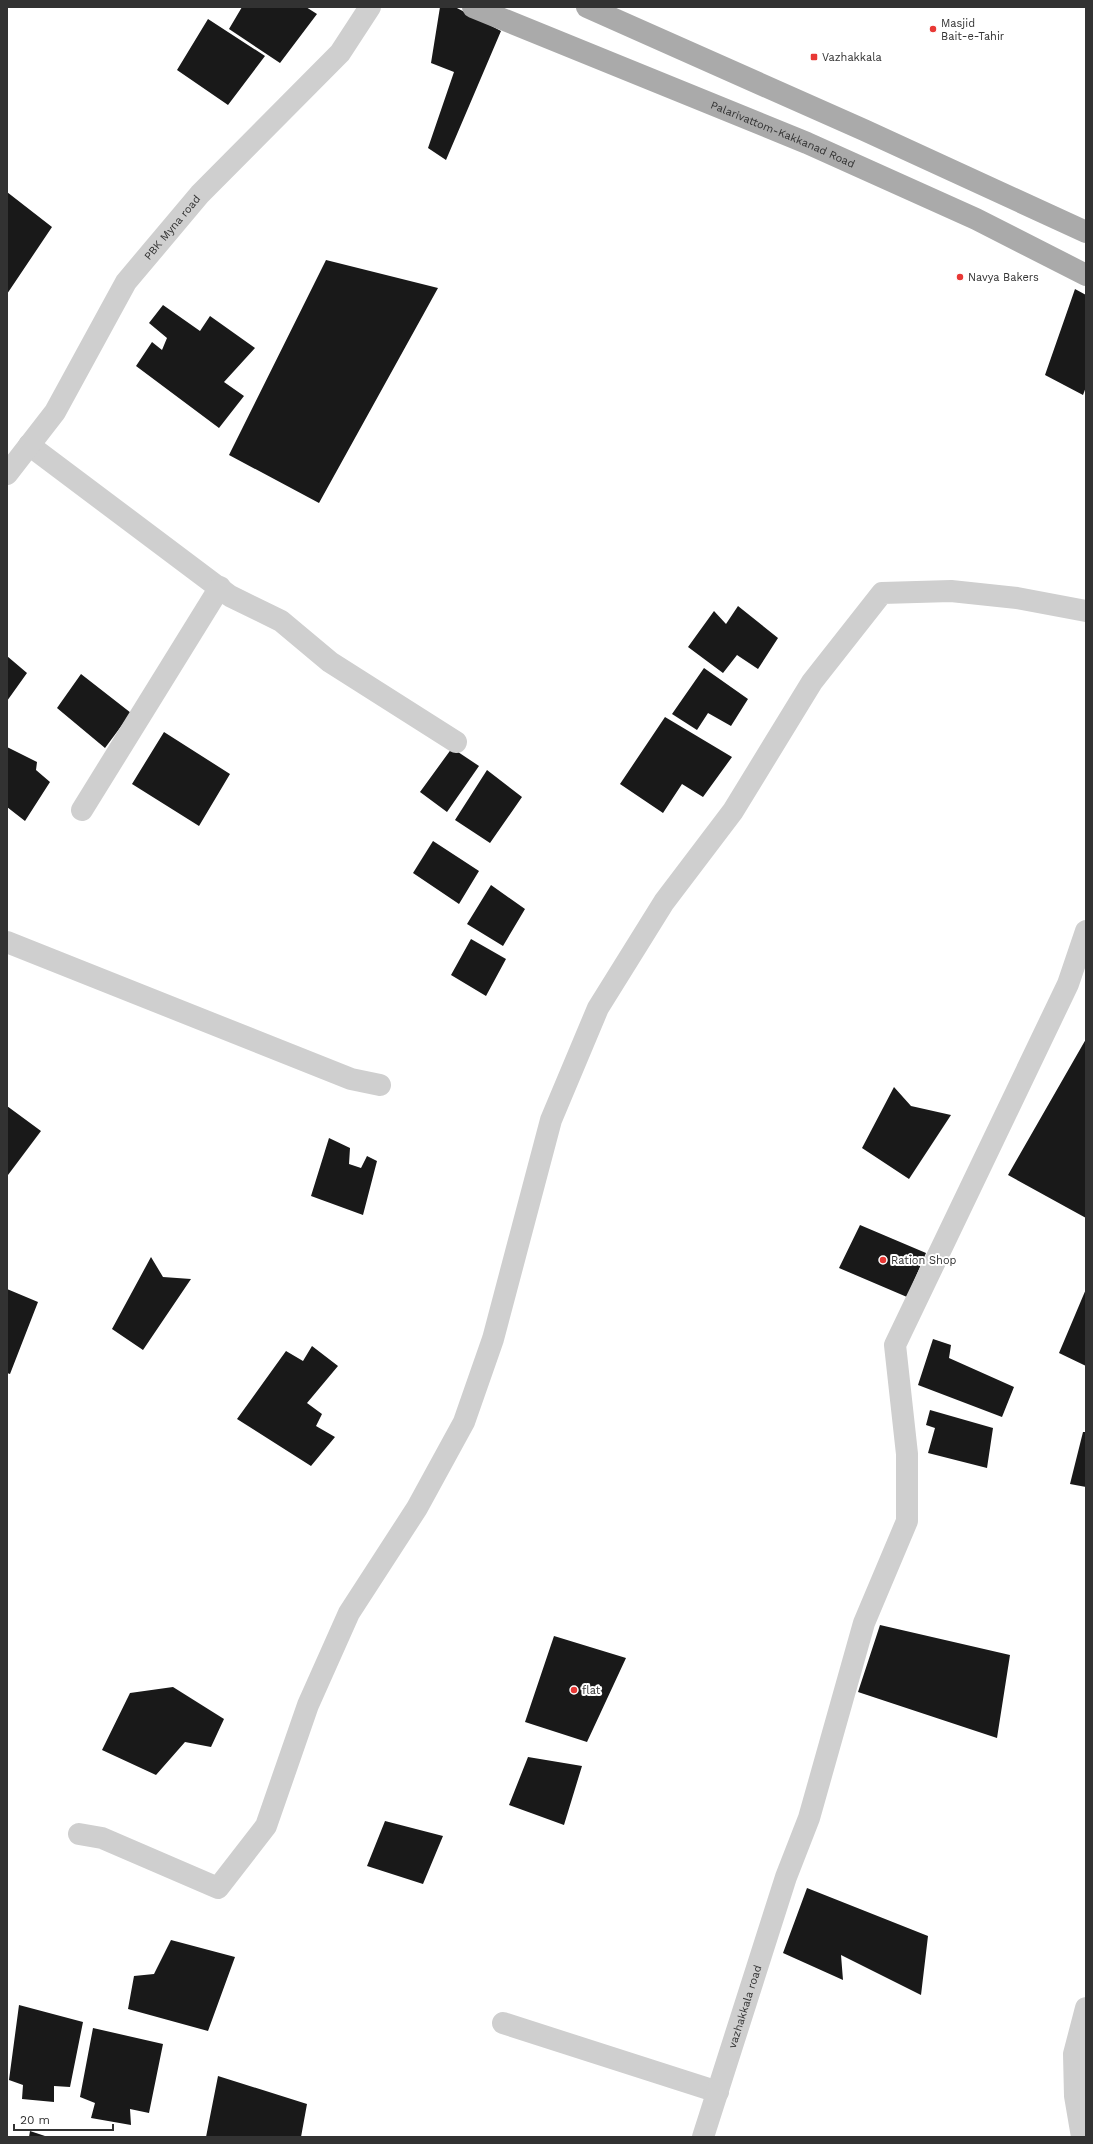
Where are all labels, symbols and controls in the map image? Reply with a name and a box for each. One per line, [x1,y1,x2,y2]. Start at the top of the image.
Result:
place label: Masjid Bait-e-Tahir [941,17,1005,43]
marker: Masjid Bait-e-Tahir [928,24,938,34]
place label: Vazhakkala [822,51,882,64]
marker: Vazhakkala [809,52,819,62]
street label: Palarivattom-Kakkanad Road [709,98,857,171]
street label: PBK Myna road [142,193,203,263]
place label: Navya Bakers [968,271,1039,284]
marker: Navya Bakers [955,272,965,282]
place label: Ration Shop [891,1254,956,1267]
marker: Ration Shop [878,1255,888,1265]
place label: flat [582,1684,601,1697]
marker: flat [569,1685,579,1695]
street label: vazhakkala road [726,1963,764,2050]
scale bar [14,2106,113,2132]
text: 20 m [20,2113,50,2127]

